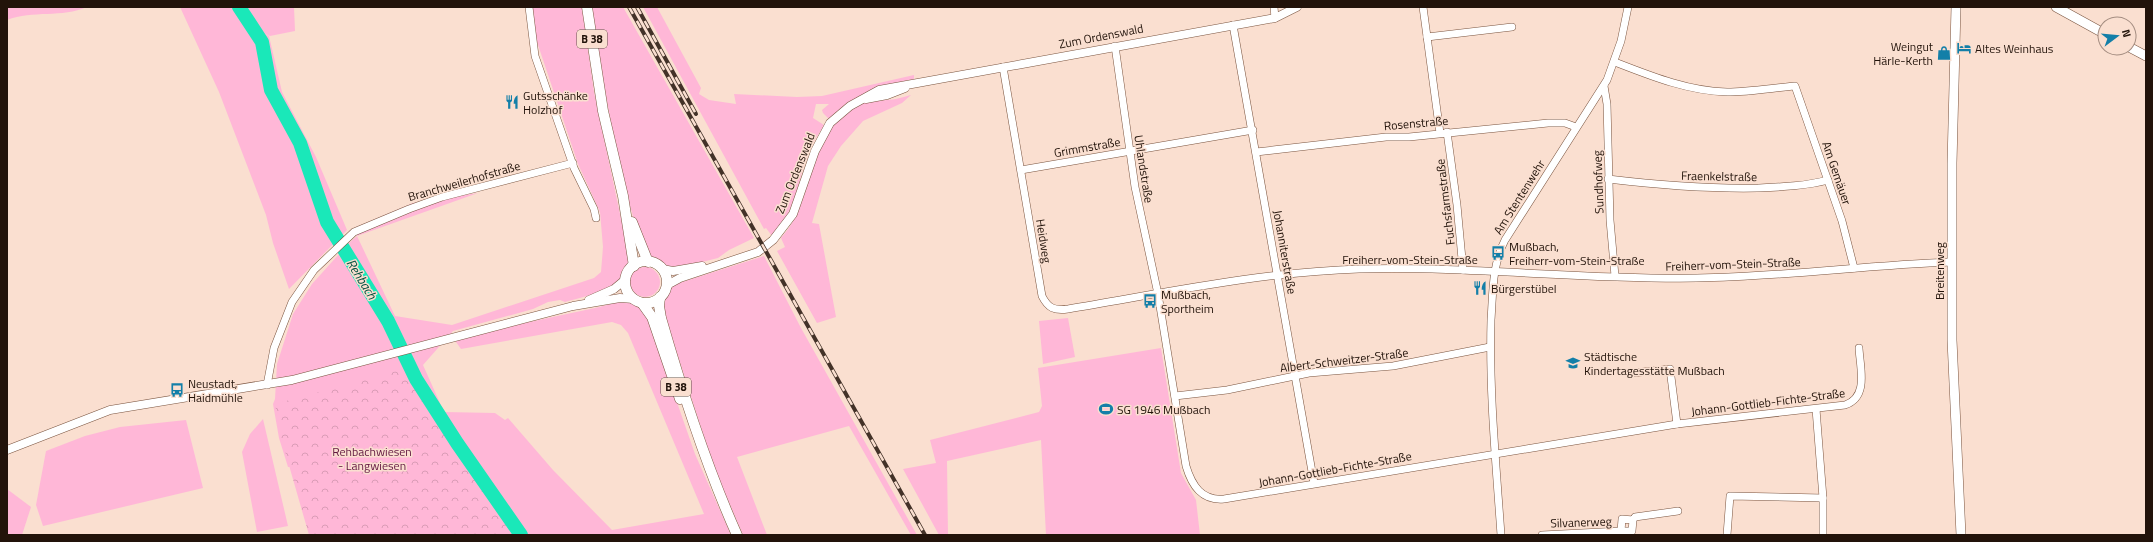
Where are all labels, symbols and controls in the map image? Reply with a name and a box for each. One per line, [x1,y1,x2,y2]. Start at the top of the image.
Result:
north arrow [2097,16,2137,56]
street label: Zum Ordenswald [1057,18,1145,54]
text: N [2118,27,2135,39]
road number: B 38 [577,30,607,48]
place label: Weingut Härle-Kerth [1873,37,1934,70]
place label: Altes Weinhaus [1975,39,2054,58]
hotel icon: Altes Weinhaus [1956,40,1972,56]
shop icon: Weingut Härle-Kerth [1936,45,1952,61]
place label: Gutsschänke Holzhof [523,86,588,119]
restaurant icon: Gutsschänke Holzhof [504,94,520,110]
street label: Rosenstraße [1383,111,1449,135]
street label: Zum Ordenswald [770,130,820,216]
street label: Grimmstraße [1052,132,1122,162]
street label: Uhlandstraße [1129,134,1159,204]
street label: Am Gemäuer [1817,139,1857,207]
street label: Sundhofweg [1587,150,1609,214]
street label: Branchweilerhofstraße [406,156,522,206]
street label: Am Stentenwehr [1488,156,1550,238]
street label: Fuchsfarmstraße [1430,158,1460,246]
street label: Fraenkelstraße [1681,166,1757,186]
street label: Johanniterstraße [1268,208,1302,296]
street label: Heidweg [1031,218,1057,264]
place label: Mußbach, Freiherr-vom-Stein-Straße [1509,237,1645,270]
street label: Breitenweg [1930,242,1949,300]
bus stop icon: Mußbach, Freiherr-vom-Stein-Straße [1490,245,1506,261]
street label: Freiherr-vom-Stein-Straße [1342,250,1478,269]
street label: Freiherr-vom-Stein-Straße [1665,252,1801,276]
water label: Rehbach [342,255,383,304]
place label: Bürgerstübel [1491,279,1557,298]
restaurant icon: Bürgerstübel [1472,280,1488,296]
place label: Mußbach, Sportheim [1161,285,1214,318]
bus stop icon: Mußbach, Sportheim [1142,293,1158,309]
street label: Albert-Schweitzer-Straße [1279,343,1409,377]
place label: Städtische Kindertagesstätte Mußbach [1584,347,1725,380]
school or university icon: Städtische Kindertagesstätte Mußbach [1565,355,1581,371]
place label: Neustadt, Haidmühle [188,374,243,407]
road number: B 38 [661,378,691,396]
bus stop icon: Neustadt, Haidmühle [169,382,185,398]
street label: Johann-Gottlieb-Fichte-Straße [1690,383,1846,421]
place label: SG 1946 Mußbach [1117,400,1210,419]
sports icon: SG 1946 Mußbach [1098,401,1114,417]
park label: Rehbachwiesen - Langwiesen [332,442,412,475]
street label: Johann-Gottlieb-Fichte-Straße [1257,446,1413,492]
street label: Silvanerweg [1550,511,1612,533]

